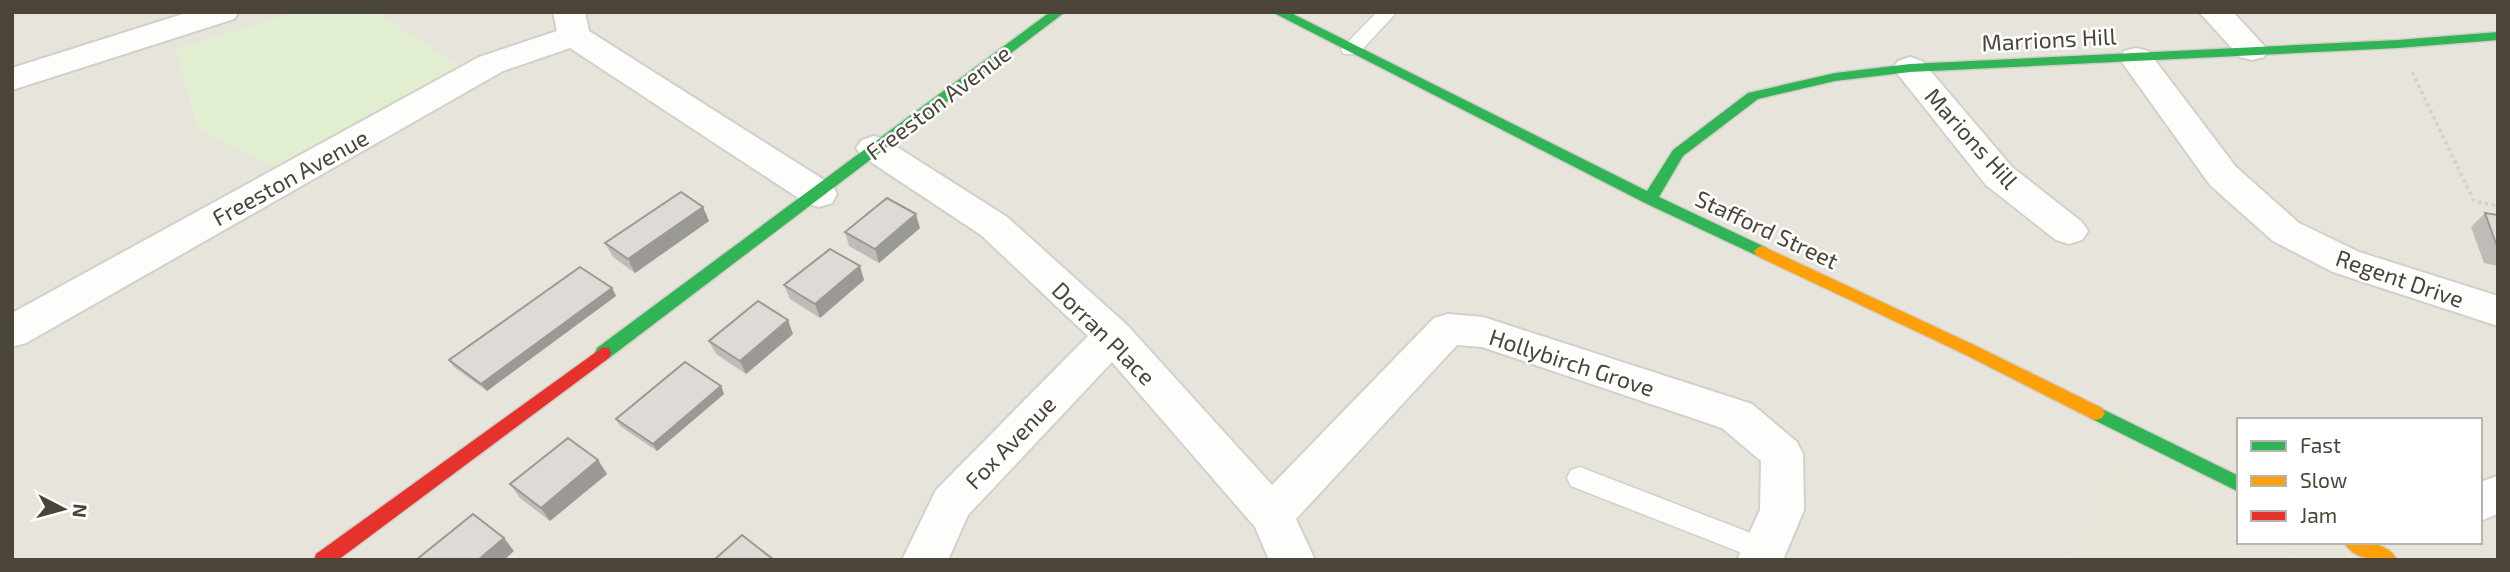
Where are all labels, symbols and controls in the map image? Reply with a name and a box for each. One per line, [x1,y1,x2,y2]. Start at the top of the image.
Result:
street label: Marrions Hill [1981,21,2117,57]
street label: Freeston Avenue [860,38,1016,166]
street label: Marions Hill [1920,82,2025,194]
street label: Freeston Avenue [207,123,373,231]
street label: Stafford Street [1691,184,1843,274]
street label: Regent Drive [2332,243,2468,313]
street label: Dorran Place [1047,276,1161,390]
street label: Hollybirch Grove [1486,322,1658,402]
street label: Fox Avenue [959,390,1061,494]
legend [2237,418,2482,544]
text: Fast [2300,432,2341,457]
text: Slow [2300,467,2347,492]
north arrow [28,474,98,544]
text: Jam [2300,502,2337,527]
text: N [68,503,93,519]

